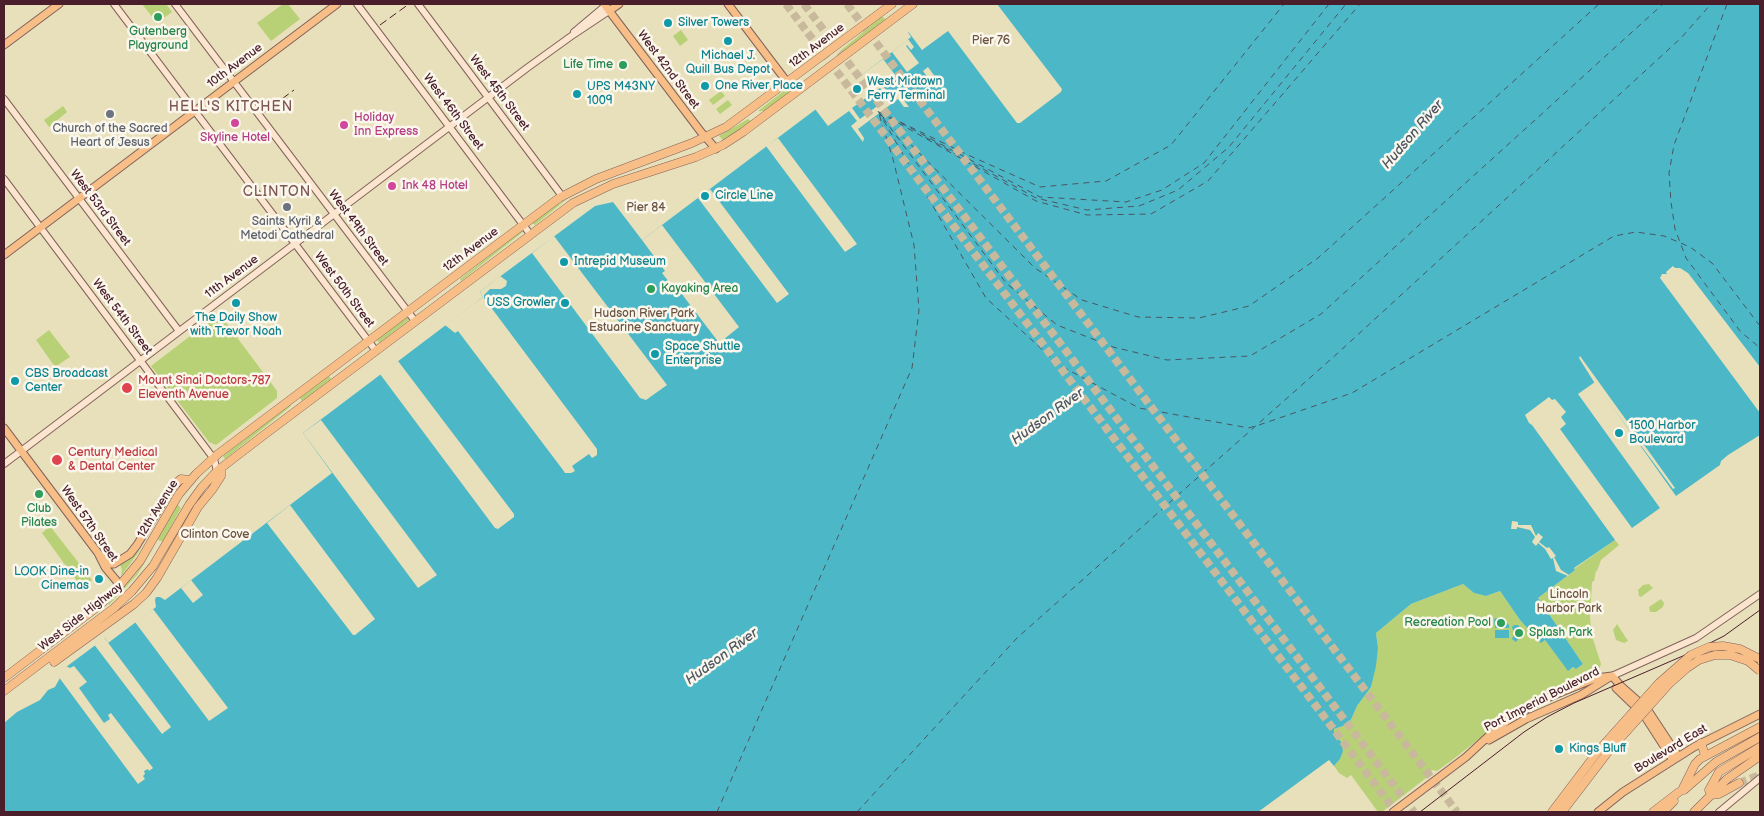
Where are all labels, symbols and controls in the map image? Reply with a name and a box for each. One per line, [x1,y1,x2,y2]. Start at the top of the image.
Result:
marker: Gutenberg Playground [152,11,164,23]
place label: Silver Towers [678,16,749,30]
marker: Silver Towers [662,17,674,29]
street label: 12th Avenue [786,21,848,71]
place label: Gutenberg Playground [128,25,188,53]
street label: West 42nd Street [634,28,702,112]
park label: Pier 76 [972,34,1010,48]
marker: Michael J. Quill Bus Depot [722,35,734,47]
street label: 10th Avenue [204,41,266,91]
place label: Michael J. Quill Bus Depot [686,49,770,77]
street label: West 45th Street [466,52,532,134]
place label: Life Time [563,58,613,72]
marker: Life Time [617,59,629,71]
street label: West 46th Street [420,71,486,153]
place label: West Midtown Ferry Terminal [867,75,945,103]
place label: One River Place [715,79,803,93]
place label: UPS M43NY 1009 [587,80,655,108]
marker: One River Place [699,80,711,92]
marker: West Midtown Ferry Terminal [851,83,863,95]
marker: UPS M43NY 1009 [571,88,583,100]
water label: Hudson River [1379,97,1447,173]
district label: HELL'S KITCHEN [167,99,295,115]
marker: Church of the Sacred Heart of Jesus [104,108,116,120]
place label: Holiday Inn Express [354,111,418,139]
marker: Skyline Hotel [229,117,241,129]
marker: Holiday Inn Express [338,119,350,131]
place label: Church of the Sacred Heart of Jesus [52,122,168,150]
place label: Skyline Hotel [200,131,270,145]
street label: West 53rd Street [67,167,133,249]
place label: Ink 48 Hotel [402,179,468,193]
marker: Ink 48 Hotel [386,180,398,192]
district label: CLINTON [242,184,312,200]
street label: West 49th Street [325,187,391,269]
place label: Circle Line [715,189,773,203]
marker: Circle Line [699,190,711,202]
marker: Saints Kyril & Metodi Cathedral [281,201,293,213]
park label: Pier 84 [626,201,666,215]
place label: Saints Kyril & Metodi Cathedral [240,215,334,243]
street label: 12th Avenue [440,225,502,275]
street label: West 50th Street [311,249,377,331]
street label: 11th Avenue [202,252,262,302]
place label: Intrepid Museum [574,255,666,269]
marker: Intrepid Museum [558,256,570,268]
street label: West 54th Street [89,276,155,358]
place label: Kayaking Area [661,282,738,296]
marker: Kayaking Area [645,283,657,295]
place label: USS Growler [487,296,555,310]
marker: The Daily Show with Trevor Noah [230,297,242,309]
marker: USS Growler [559,297,571,309]
park label: Hudson River Park Estuarine Sanctuary [589,307,699,335]
place label: The Daily Show with Trevor Noah [190,311,282,339]
place label: Space Shuttle Enterprise [665,340,740,368]
marker: Space Shuttle Enterprise [649,348,661,360]
place label: CBS Broadcast Center [25,367,108,395]
place label: Mount Sinai Doctors-787 Eleventh Avenue [138,374,270,402]
marker: CBS Broadcast Center [9,375,21,387]
marker: Mount Sinai Doctors-787 Eleventh Avenue [120,381,134,395]
water label: Hudson River [1009,385,1087,449]
place label: 1500 Harbor Boulevard [1629,419,1696,447]
marker: 1500 Harbor Boulevard [1613,427,1625,439]
place label: Century Medical & Dental Center [68,446,157,474]
marker: Century Medical & Dental Center [50,453,64,467]
street label: 12th Avenue [135,477,181,541]
street label: West 57th Street [57,483,121,565]
marker: Club Pilates [33,488,45,500]
place label: Club Pilates [21,502,57,530]
park label: Clinton Cove [181,528,249,542]
place label: LOOK Dine-in Cinemas [14,565,89,593]
marker: LOOK Dine-in Cinemas [93,573,105,585]
street label: West Side Highway [36,580,126,654]
park label: Lincoln Harbor Park [1536,588,1602,616]
place label: Recreation Pool [1404,616,1491,630]
marker: Recreation Pool [1495,617,1507,629]
water label: Hudson River [683,625,761,689]
place label: Splash Park [1529,626,1592,640]
marker: Splash Park [1513,627,1525,639]
street label: Port Imperial Boulevard [1482,665,1602,735]
street label: Boulevard East [1632,722,1710,776]
place label: Kings Bluff [1569,742,1627,756]
marker: Kings Bluff [1553,743,1565,755]

